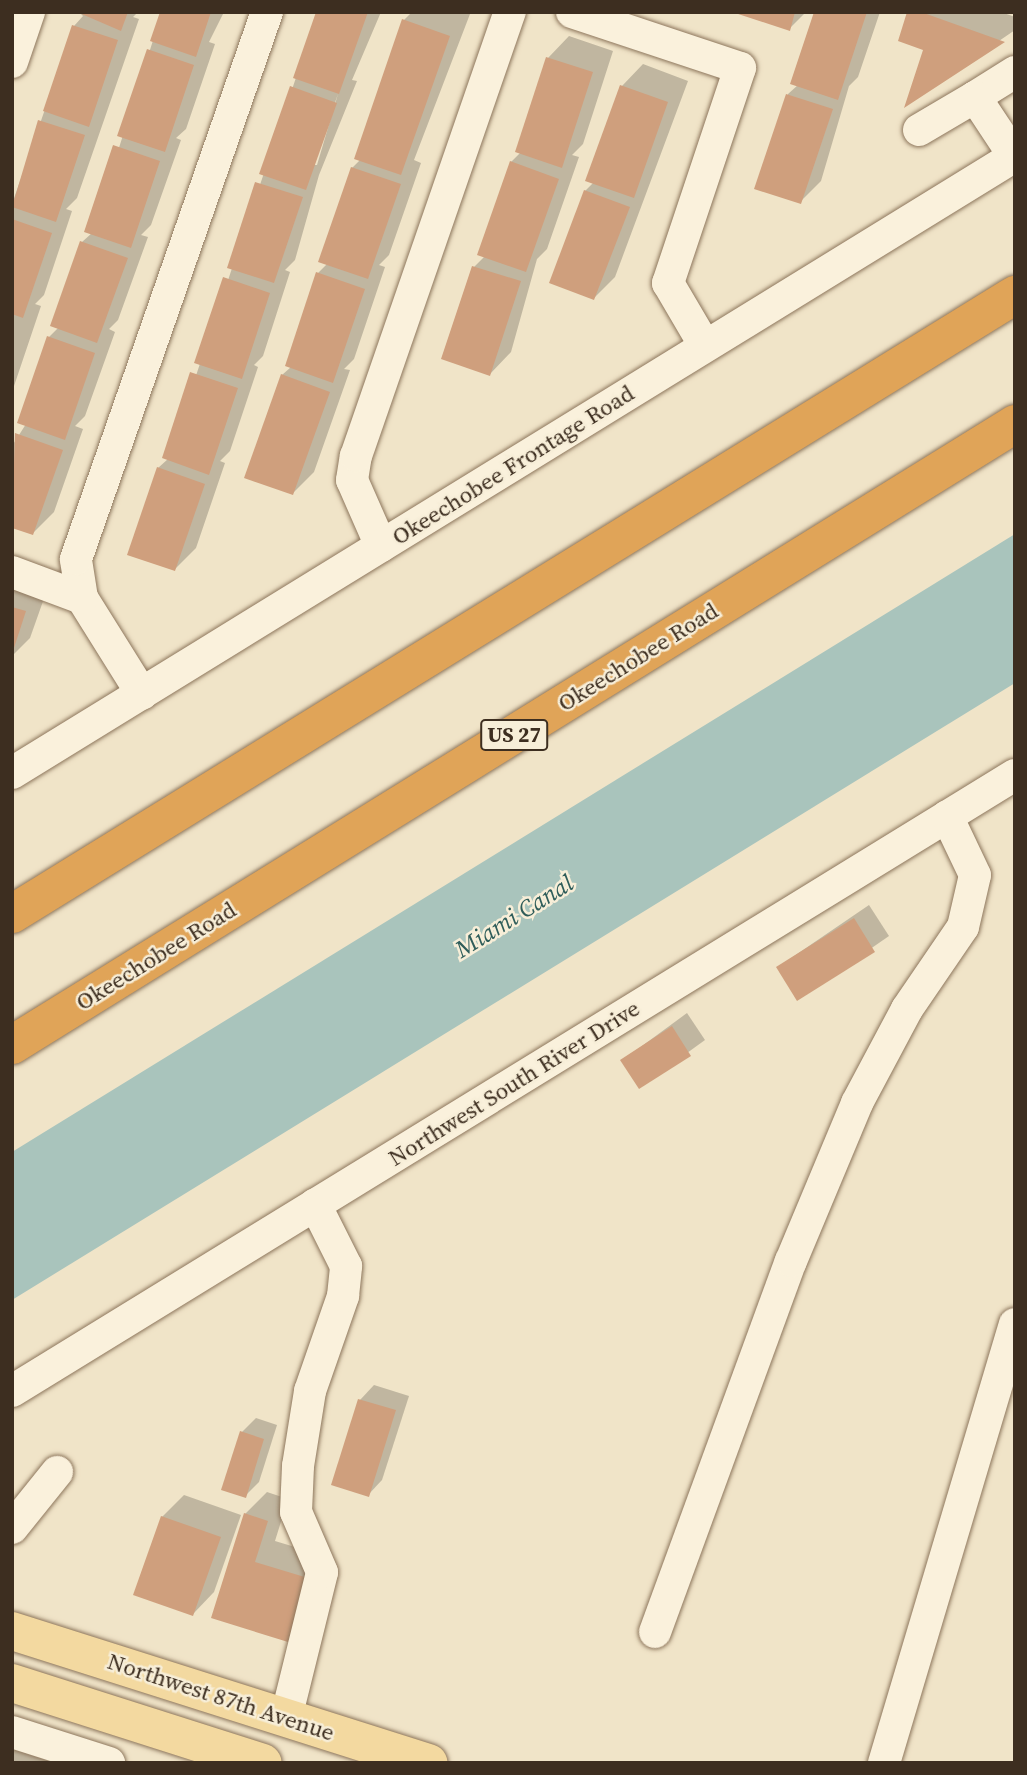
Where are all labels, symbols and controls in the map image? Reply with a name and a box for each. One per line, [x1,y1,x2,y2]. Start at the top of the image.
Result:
street label: Okeechobee Frontage Road [387,379,639,551]
street label: Okeechobee Road [553,597,723,717]
road number: US 27 [479,718,549,752]
water label: Miami Canal [450,868,578,964]
street label: Okeechobee Road [71,896,241,1016]
street label: Northwest South River Drive [383,994,645,1172]
street label: Northwest 87th Avenue [104,1647,338,1747]

